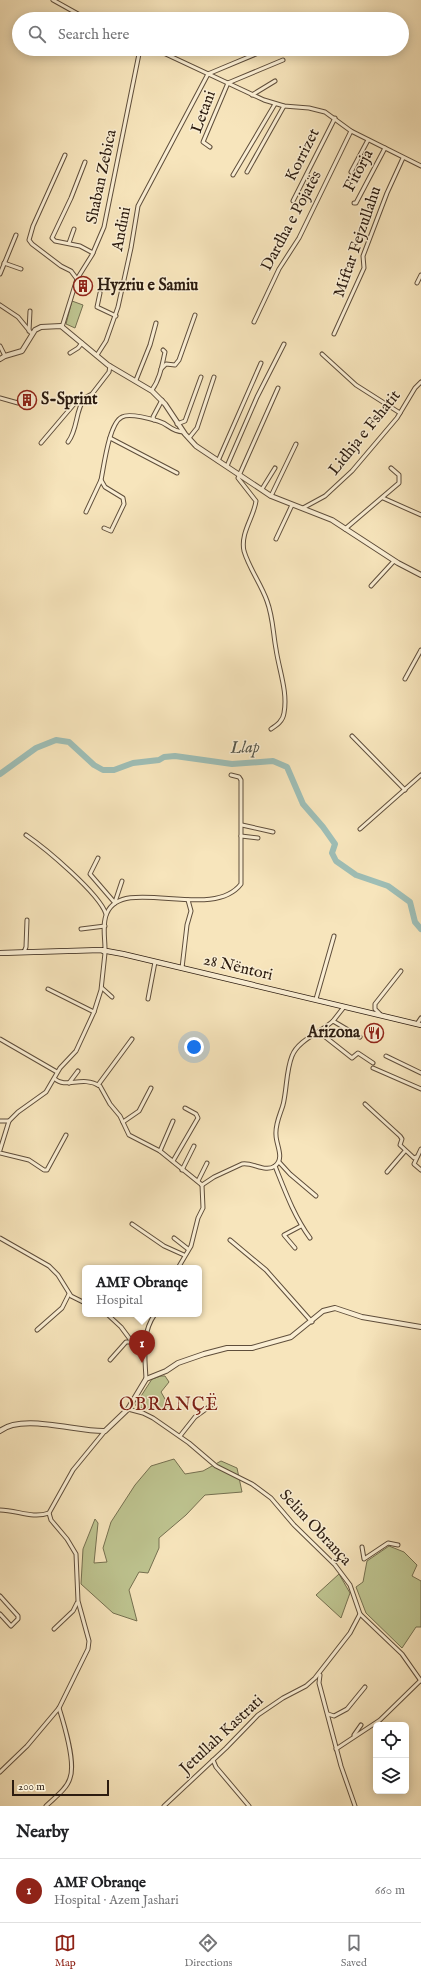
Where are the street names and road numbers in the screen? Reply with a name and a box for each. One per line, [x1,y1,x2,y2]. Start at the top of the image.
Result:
street label: Letani [187,88,221,136]
street label: Korrizet [281,125,325,185]
street label: Shaban Zebica [82,128,122,226]
street label: Fitorja [340,146,378,196]
street label: Dardha e Pojatës [257,167,327,275]
street label: Miftar Fejzullahu [330,184,386,300]
street label: Andini [108,205,136,254]
street label: Lidhja e Fshatit [325,386,406,480]
street label: 28 Nëntori [201,950,275,986]
street label: Selim Obrança [275,1486,355,1570]
street label: Jetullah Kastrati [175,1691,268,1780]

